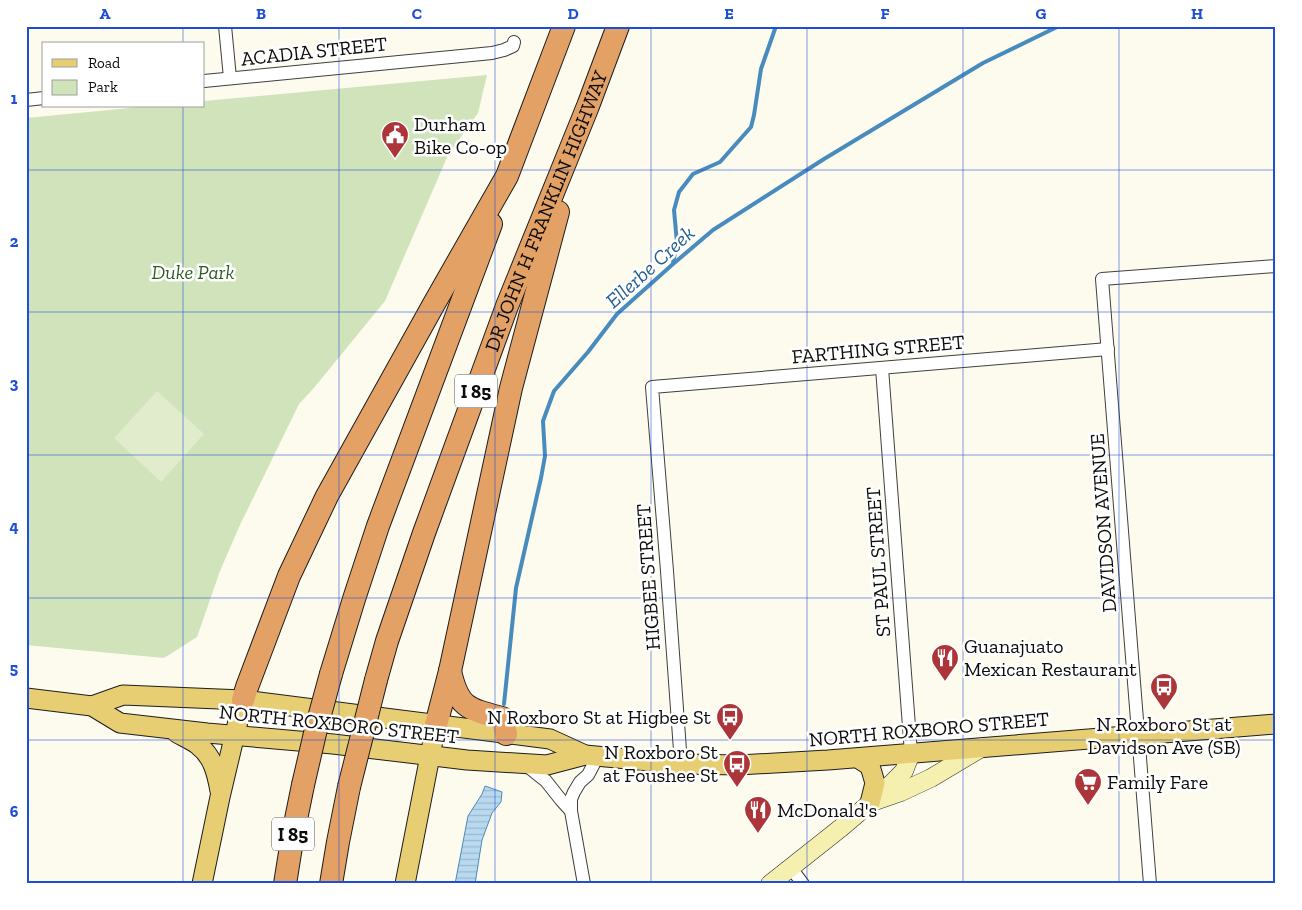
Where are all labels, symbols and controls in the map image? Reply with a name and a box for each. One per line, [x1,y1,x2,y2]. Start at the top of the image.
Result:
text: A [100,4,111,23]
text: B [256,4,266,23]
text: C [412,4,422,23]
text: D [567,4,579,23]
text: E [724,4,734,23]
text: F [880,4,890,23]
text: G [1036,4,1047,23]
text: H [1191,4,1203,23]
street label: ACADIA STREET [240,31,388,71]
legend [42,42,205,108]
text: Road [88,54,121,72]
street label: DR JOHN H FRANKLIN HIGHWAY [479,67,612,355]
text: Park [88,78,118,96]
text: 1 [11,89,18,108]
place label: Durham Bike Co-op [414,112,507,159]
public building icon: Durham Bike Co-op [380,120,410,159]
water label: Ellerbe Creek [600,220,699,313]
text: 2 [10,232,19,251]
park label: Duke Park [152,260,234,284]
street label: FARTHING STREET [791,329,965,369]
text: 3 [10,374,19,393]
road number: I 85 [455,374,497,408]
street label: DAVIDSON AVENUE [1085,433,1121,613]
street label: ST PAUL STREET [861,486,895,638]
street label: HIGBEE STREET [631,503,665,651]
text: 4 [9,517,19,536]
place label: Guanajuato Mexican Restaurant [964,634,1137,681]
restaurant icon: Guanajuato Mexican Restaurant [930,643,960,682]
text: 5 [10,659,18,678]
bus stop icon: N Roxboro St at Davidson Ave (SB) [1149,672,1179,711]
street label: NORTH ROXBORO STREET [218,699,460,749]
bus stop icon: N Roxboro St at Higbee St [715,702,745,741]
place label: N Roxboro St at Higbee St [487,705,712,729]
street label: NORTH ROXBORO STREET [808,707,1050,751]
place label: N Roxboro St at Davidson Ave (SB) [1088,712,1241,759]
place label: N Roxboro St at Foushee St [603,740,719,787]
bus stop icon: N Roxboro St at Foushee St [722,749,752,788]
supermarket icon: Family Fare [1073,767,1103,806]
place label: Family Fare [1107,770,1208,794]
restaurant icon: McDonald's [743,795,773,834]
place label: McDonald's [777,798,877,822]
text: 6 [10,802,19,821]
road number: I 85 [272,818,314,851]

